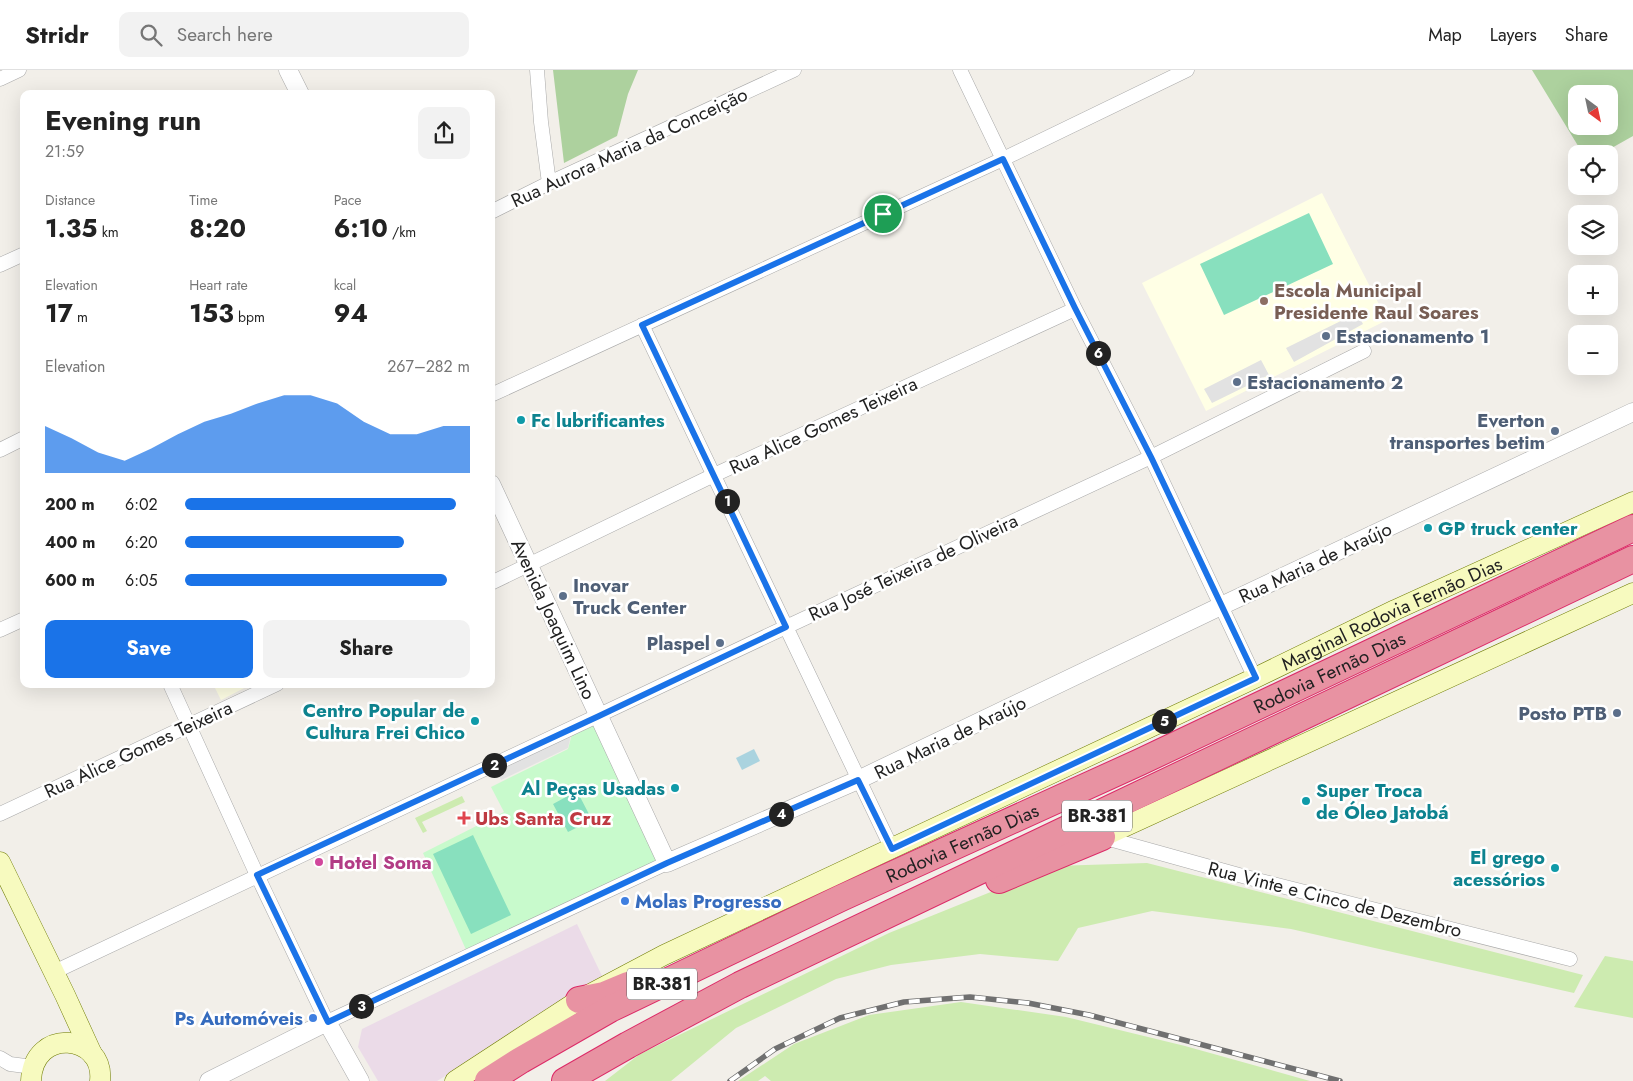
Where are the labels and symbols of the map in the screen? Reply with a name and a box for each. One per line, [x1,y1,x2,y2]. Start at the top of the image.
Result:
street label: Rua Aurora Maria da Conceição [507,81,752,214]
north arrow [1568,85,1618,135]
pin [862,193,904,235]
place label: Escola Municipal Presidente Raul Soares [1274,277,1479,326]
marker: Escola Municipal Presidente Raul Soares [1258,295,1270,307]
place label: Estacionamento 1 [1336,323,1489,350]
marker: Estacionamento 1 [1320,330,1332,342]
pin: 6 [1086,340,1110,366]
place label: Estacionamento 2 [1247,369,1403,396]
street label: Rua Alice Gomes Teixeira [725,370,922,481]
marker: Estacionamento 2 [1231,376,1243,388]
place label: Fc lubrificantes [531,407,665,434]
place label: Everton transportes betim [1390,407,1545,456]
marker: Fc lubrificantes [515,414,527,426]
marker: Everton transportes betim [1549,425,1561,437]
pin: 1 [714,488,740,514]
street label: Rua José Teixeira de Oliveira [804,507,1022,628]
street label: Rua Maria de Araújo [1234,515,1396,610]
place label: GP truck center [1438,515,1578,542]
marker: GP truck center [1422,522,1434,534]
street label: Avenida Joaquim Lino [504,535,603,704]
street label: Marginal Rodovia Fernão Dias [1277,553,1505,675]
place label: Inovar Truck Center [573,572,687,621]
marker: Inovar Truck Center [557,590,569,602]
street label: Rodovia Fernão Dias [1250,627,1410,717]
place label: Plaspel [646,630,710,657]
marker: Plaspel [714,637,726,649]
street label: Rua Maria de Araújo [870,689,1031,786]
street label: Rua Alice Gomes Teixeira [40,694,237,805]
place label: Centro Popular de Cultura Frei Chico [303,697,465,746]
place label: Posto PTB [1518,700,1607,727]
marker: Posto PTB [1611,707,1623,719]
pin: 5 [1152,708,1176,734]
marker: Centro Popular de Cultura Frei Chico [469,715,481,727]
pin: 2 [482,752,506,778]
place label: Al Peças Usadas [520,775,665,802]
place label: Super Troca de Óleo Jatobá [1316,777,1449,826]
marker: Al Peças Usadas [669,782,681,794]
marker: Super Troca de Óleo Jatobá [1300,795,1312,807]
street label: Rodovia Fernão Dias [881,797,1043,890]
road number: BR-381 [1062,800,1132,831]
pin: 4 [768,802,794,826]
place label: Ubs Santa Cruz [475,805,611,832]
marker: Ubs Santa Cruz [457,811,471,825]
place label: El grego acessórios [1453,844,1545,893]
place label: Hotel Soma [329,849,432,876]
street label: Rua Vinte e Cinco de Dezembro [1205,855,1465,944]
marker: Hotel Soma [313,856,325,868]
marker: El grego acessórios [1549,862,1561,874]
place label: Molas Progresso [635,888,782,915]
marker: Molas Progresso [619,895,631,907]
road number: BR-381 [627,969,697,1000]
pin: 3 [348,994,374,1018]
place label: Ps Automóveis [175,1005,303,1032]
marker: Ps Automóveis [307,1012,319,1024]

